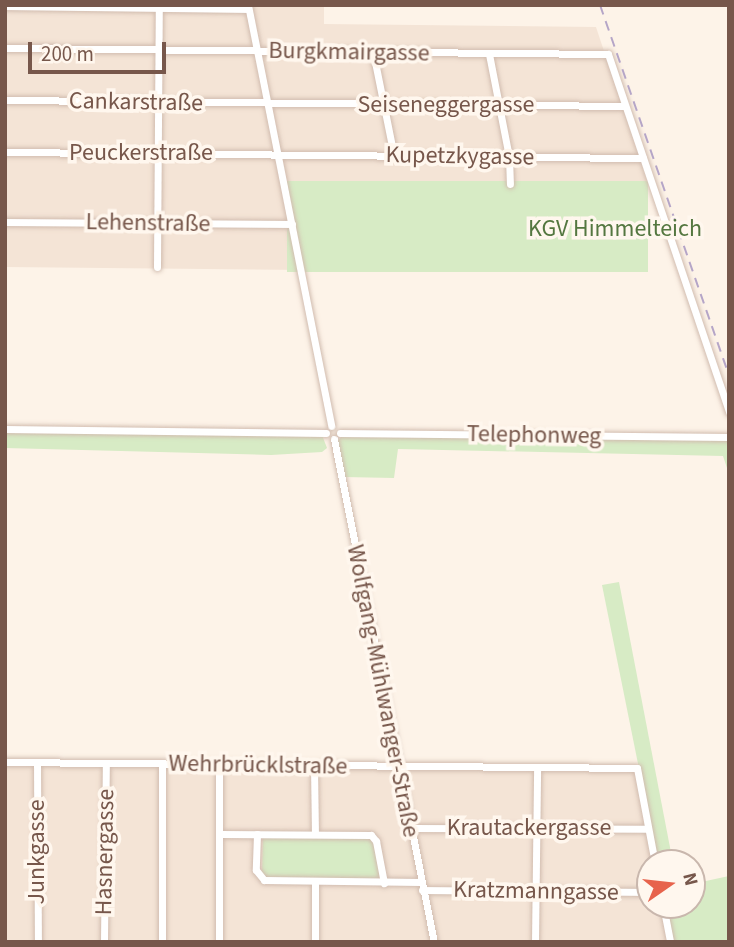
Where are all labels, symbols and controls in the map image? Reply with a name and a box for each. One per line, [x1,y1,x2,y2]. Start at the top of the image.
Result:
scale bar [32,28,170,72]
street label: Burgkmairgasse [268,36,430,68]
text: 200 m [41,39,94,69]
street label: Cankarstraße [69,86,203,118]
street label: Seiseneggergasse [357,91,535,119]
street label: Peuckerstraße [69,139,213,167]
street label: Kupetzkygasse [385,140,535,172]
street label: Lehenstraße [85,208,211,238]
park label: KGV Himmelteich [528,215,702,243]
street label: Telephonweg [466,419,602,451]
street label: Wolfgang-Mühlwanger-Straße [340,542,426,840]
street label: Wehrbrücklstraße [168,749,348,781]
street label: Hasnergasse [89,788,121,916]
street label: Junkgasse [23,799,51,905]
street label: Krautackergasse [447,814,611,842]
north arrow [636,849,706,919]
text: N [675,870,705,889]
street label: Kratzmanngasse [453,875,619,907]

